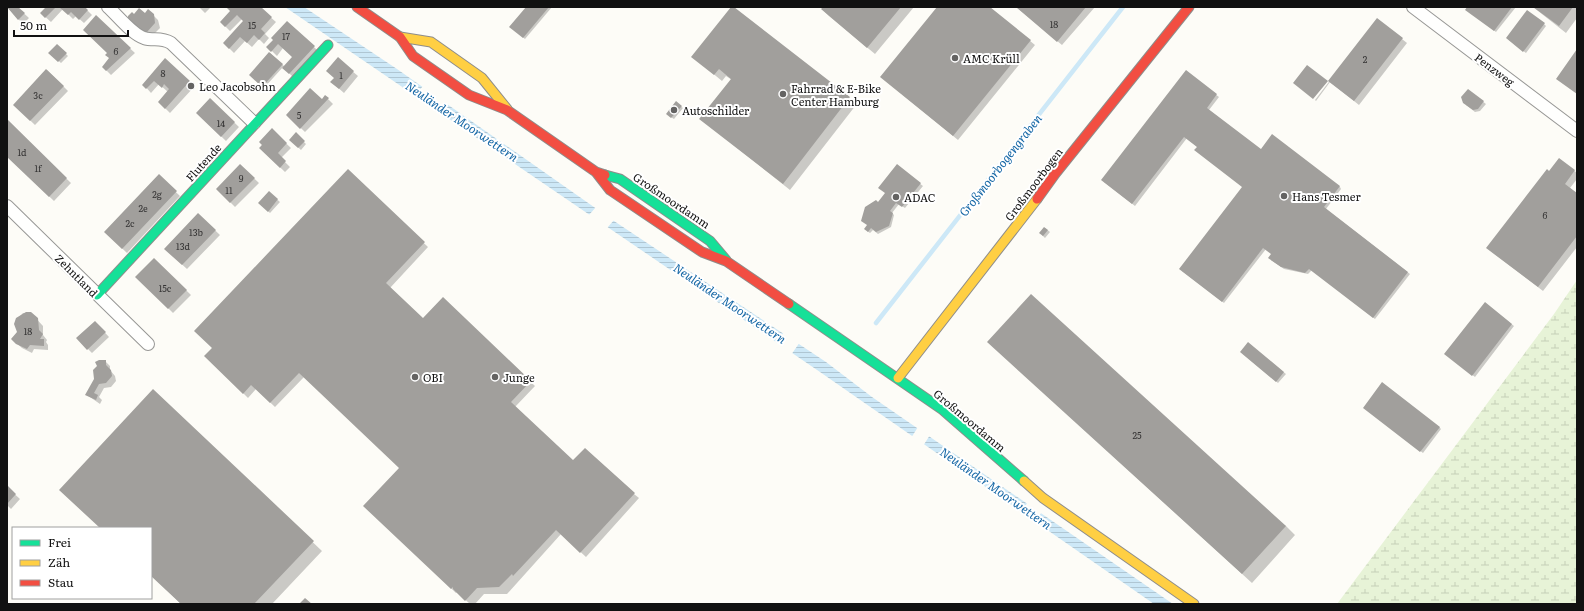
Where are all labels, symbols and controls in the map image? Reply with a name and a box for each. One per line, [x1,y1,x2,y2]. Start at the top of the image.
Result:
scale bar [14,12,128,38]
text: 50 m [20,16,47,34]
house number: 18 [1050,17,1058,31]
house number: 15 [248,18,257,32]
house number: 17 [282,29,290,43]
house number: 6 [114,44,119,58]
street label: Penzweg [1472,49,1519,90]
place label: AMC Krüll [963,50,1020,66]
house number: 2 [1363,52,1368,66]
marker: AMC Krüll [950,53,960,63]
house number: 8 [161,66,166,80]
house number: 1 [339,68,343,82]
water label: Neuländer Moorwettern [402,76,522,166]
place label: Leo Jacobsohn [199,78,276,94]
place label: Fahrrad & E-Bike Center Hamburg [791,80,881,109]
marker: Leo Jacobsohn [186,81,196,91]
house number: 3c [33,88,43,102]
marker: Fahrrad & E-Bike Center Hamburg [778,89,788,99]
place label: Autoschilder [682,102,750,118]
marker: Autoschilder [669,105,679,115]
house number: 5 [297,108,302,122]
water label: Großmoorbogengraben [956,111,1044,219]
house number: 14 [217,116,225,130]
street label: Flutende [182,139,225,185]
house number: 1d [17,145,27,159]
street label: Großmoorbogen [1001,145,1065,223]
house number: 1f [34,161,43,175]
street label: Großmoordamm [630,168,714,232]
house number: 9 [239,171,244,185]
house number: 11 [225,183,233,197]
house number: 2g [152,187,163,201]
place label: Hans Tesmer [1292,188,1361,204]
place label: ADAC [904,189,936,205]
marker: Hans Tesmer [1279,191,1289,201]
marker: ADAC [891,192,901,202]
house number: 2e [138,201,148,215]
house number: 6 [1543,208,1548,222]
house number: 2c [125,216,135,230]
house number: 13b [189,225,204,239]
house number: 13d [176,239,191,253]
street label: Zehntland [52,250,102,300]
water label: Neuländer Moorwettern [670,258,790,348]
house number: 15c [159,281,172,295]
house number: 18 [24,324,32,338]
place label: OBI [423,369,443,385]
place label: Junge [503,369,535,385]
marker: OBI [410,372,420,382]
marker: Junge [490,372,500,382]
street label: Großmoordamm [931,385,1010,455]
house number: 25 [1132,428,1142,442]
water label: Neuländer Moorwettern [936,443,1056,533]
legend [12,527,152,599]
text: Frei [48,533,71,551]
text: Zäh [48,553,70,571]
text: Stau [48,573,74,591]

